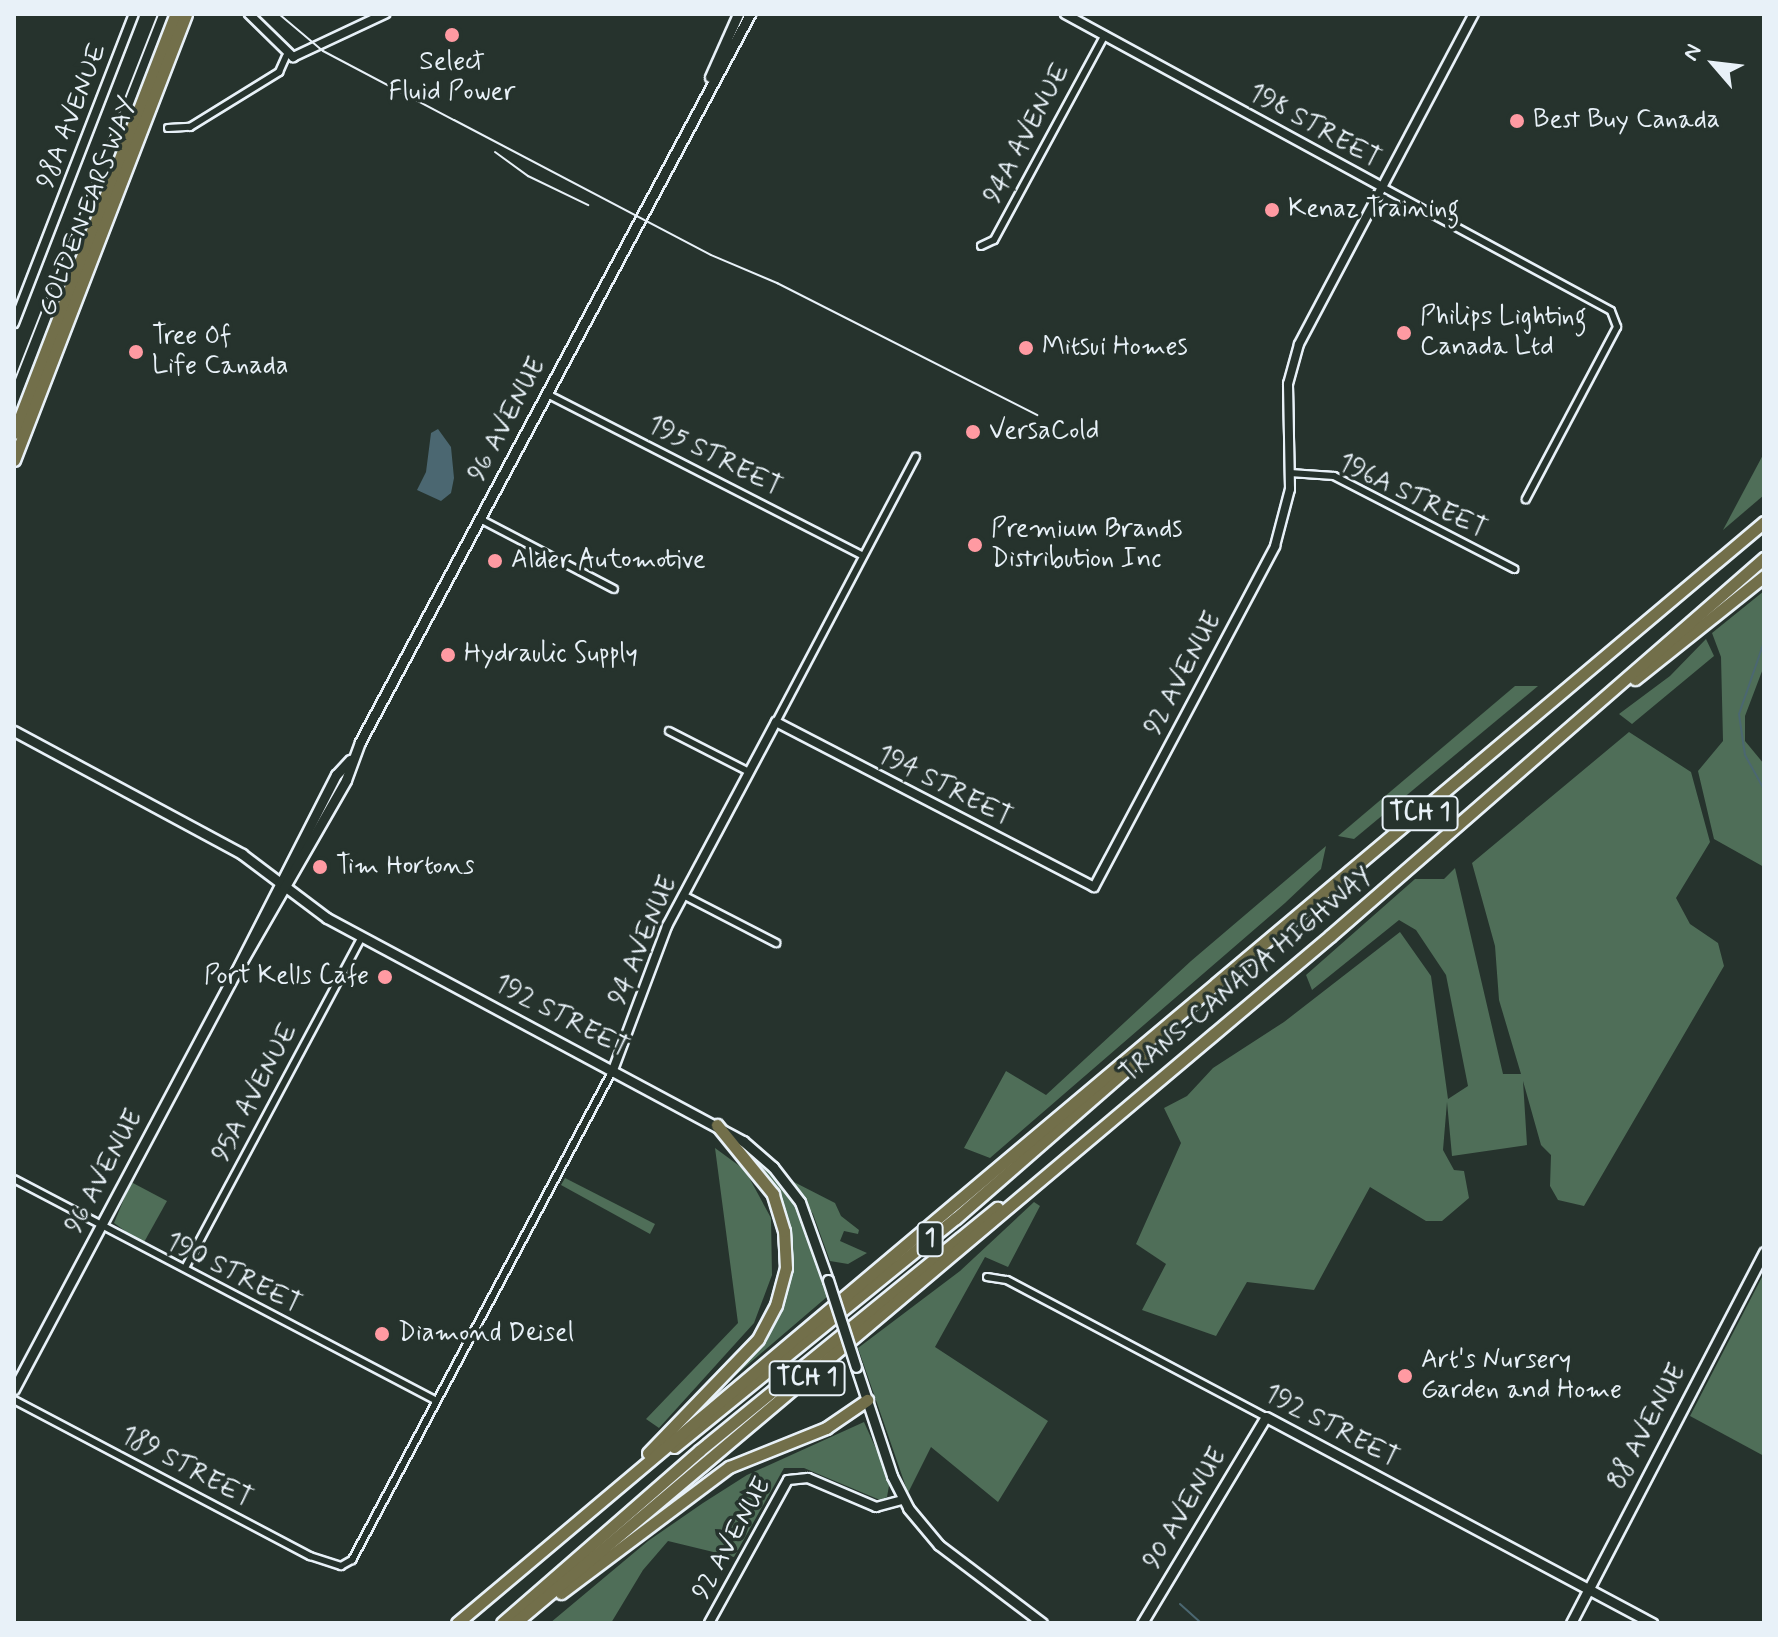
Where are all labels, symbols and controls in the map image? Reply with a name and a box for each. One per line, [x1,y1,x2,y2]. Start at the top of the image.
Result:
north arrow [1674,24,1754,104]
marker: Select Fluid Power [443,26,461,44]
street label: 98A AVENUE [31,39,115,193]
text: N [1677,40,1709,66]
place label: Select Fluid Power [390,47,514,108]
street label: 94A AVENUE [978,59,1078,209]
street label: 198 STREET [1243,78,1385,176]
street label: GOLDEN EARS WAY [33,94,145,320]
place label: Best Buy Canada [1533,105,1723,137]
marker: Best Buy Canada [1508,112,1526,130]
place label: Kenaz Training [1288,194,1459,226]
marker: Kenaz Training [1263,201,1281,219]
place label: Philips Lighting Canada Ltd [1420,302,1586,364]
place label: Tree Of Life Canada [152,321,292,382]
marker: Philips Lighting Canada Ltd [1395,324,1413,342]
place label: Mitsui Homes [1042,332,1188,364]
marker: Mitsui Homes [1017,339,1035,357]
marker: Tree Of Life Canada [127,343,145,361]
street label: 96 AVENUE [462,353,554,487]
street label: 195 STREET [642,410,786,504]
place label: VersaCold [989,416,1099,448]
marker: VersaCold [964,423,982,441]
street label: 196A STREET [1333,448,1491,546]
place label: Premium Brands Distribution Inc [991,514,1189,576]
marker: Premium Brands Distribution Inc [966,536,984,554]
place label: Alder Automotive [511,545,704,577]
marker: Alder Automotive [486,552,504,570]
street label: 92 AVENUE [1139,607,1229,741]
place label: Hydraulic Supply [464,639,641,671]
marker: Hydraulic Supply [439,646,457,664]
street label: 194 STREET [871,740,1017,834]
road number: TCH 1 [1380,793,1460,833]
place label: Tim Hortons [336,851,471,883]
marker: Tim Hortons [311,858,329,876]
street label: TRANS-CANADA HIGHWAY [1115,861,1379,1091]
street label: 94 AVENUE [603,872,685,1010]
place label: Port Kells Cafe [199,961,369,993]
marker: Port Kells Cafe [376,968,394,986]
street label: 192 STREET [489,969,633,1065]
street label: 95A AVENUE [207,1019,305,1167]
street label: 96 AVENUE [59,1105,151,1239]
road number: 1 [916,1219,944,1259]
street label: 190 STREET [160,1227,306,1321]
place label: Diamond Deisel [398,1318,575,1350]
marker: Diamond Deisel [373,1325,391,1343]
place label: Art's Nursery Garden and Home [1421,1345,1617,1406]
road number: TCH 1 [767,1358,847,1398]
street label: 88 AVENUE [1602,1359,1694,1495]
marker: Art's Nursery Garden and Home [1396,1367,1414,1385]
street label: 192 STREET [1259,1379,1403,1475]
street label: 189 STREET [115,1420,257,1516]
street label: 90 AVENUE [1138,1443,1234,1575]
street label: 92 AVENUE [687,1472,779,1606]

